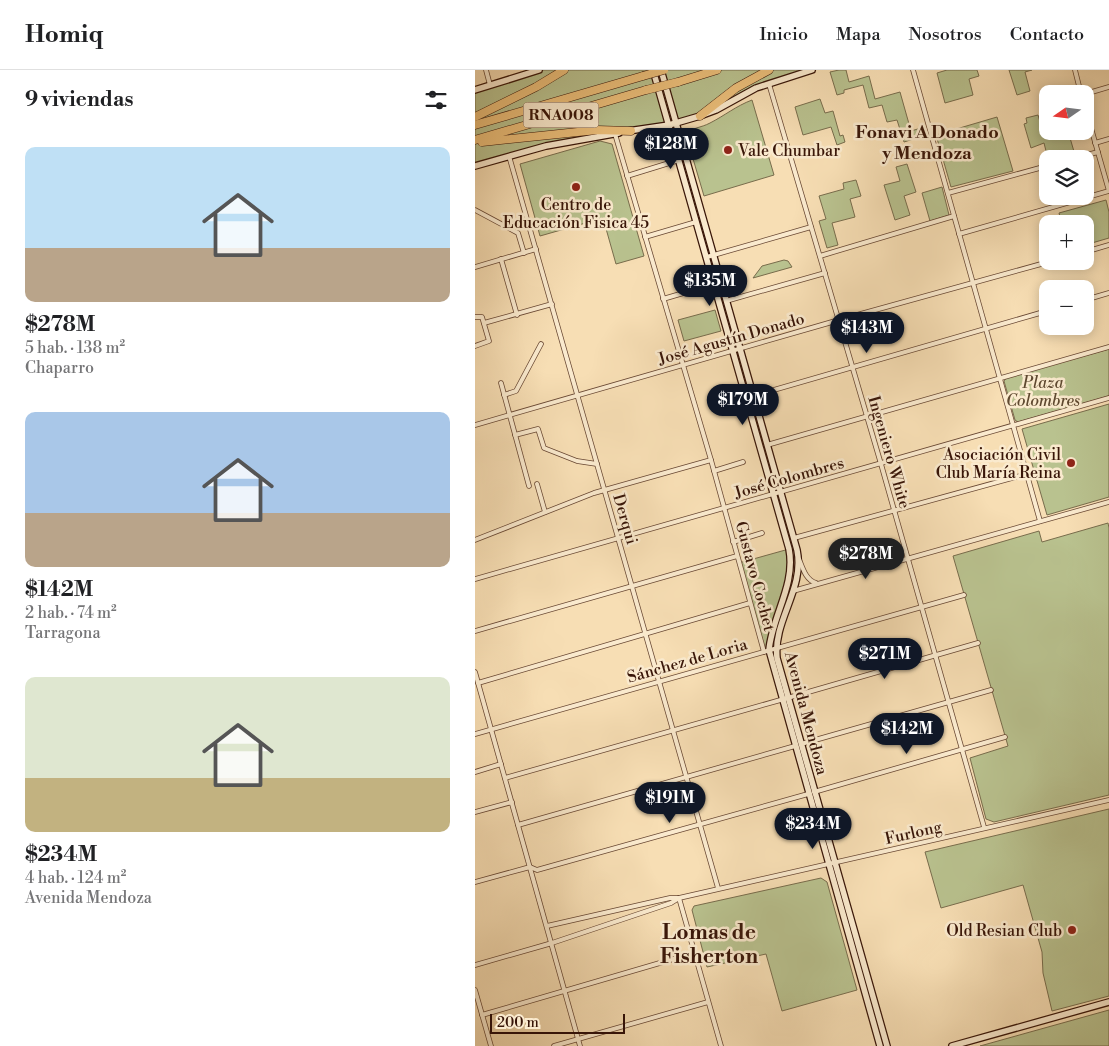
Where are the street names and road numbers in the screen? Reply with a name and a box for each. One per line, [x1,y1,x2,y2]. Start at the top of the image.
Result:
road number: RNA008 [523,102,599,128]
street label: José Agustín Donado [655,309,807,370]
street label: Ingeniero White [863,394,915,511]
street label: José Colombres [731,453,846,503]
street label: Derqui [608,492,642,547]
street label: Gustavo Cochet [731,519,779,634]
street label: Sánchez de Loria [625,634,750,688]
street label: Avenida Mendoza [780,648,832,778]
street label: Furlong [883,817,944,849]

